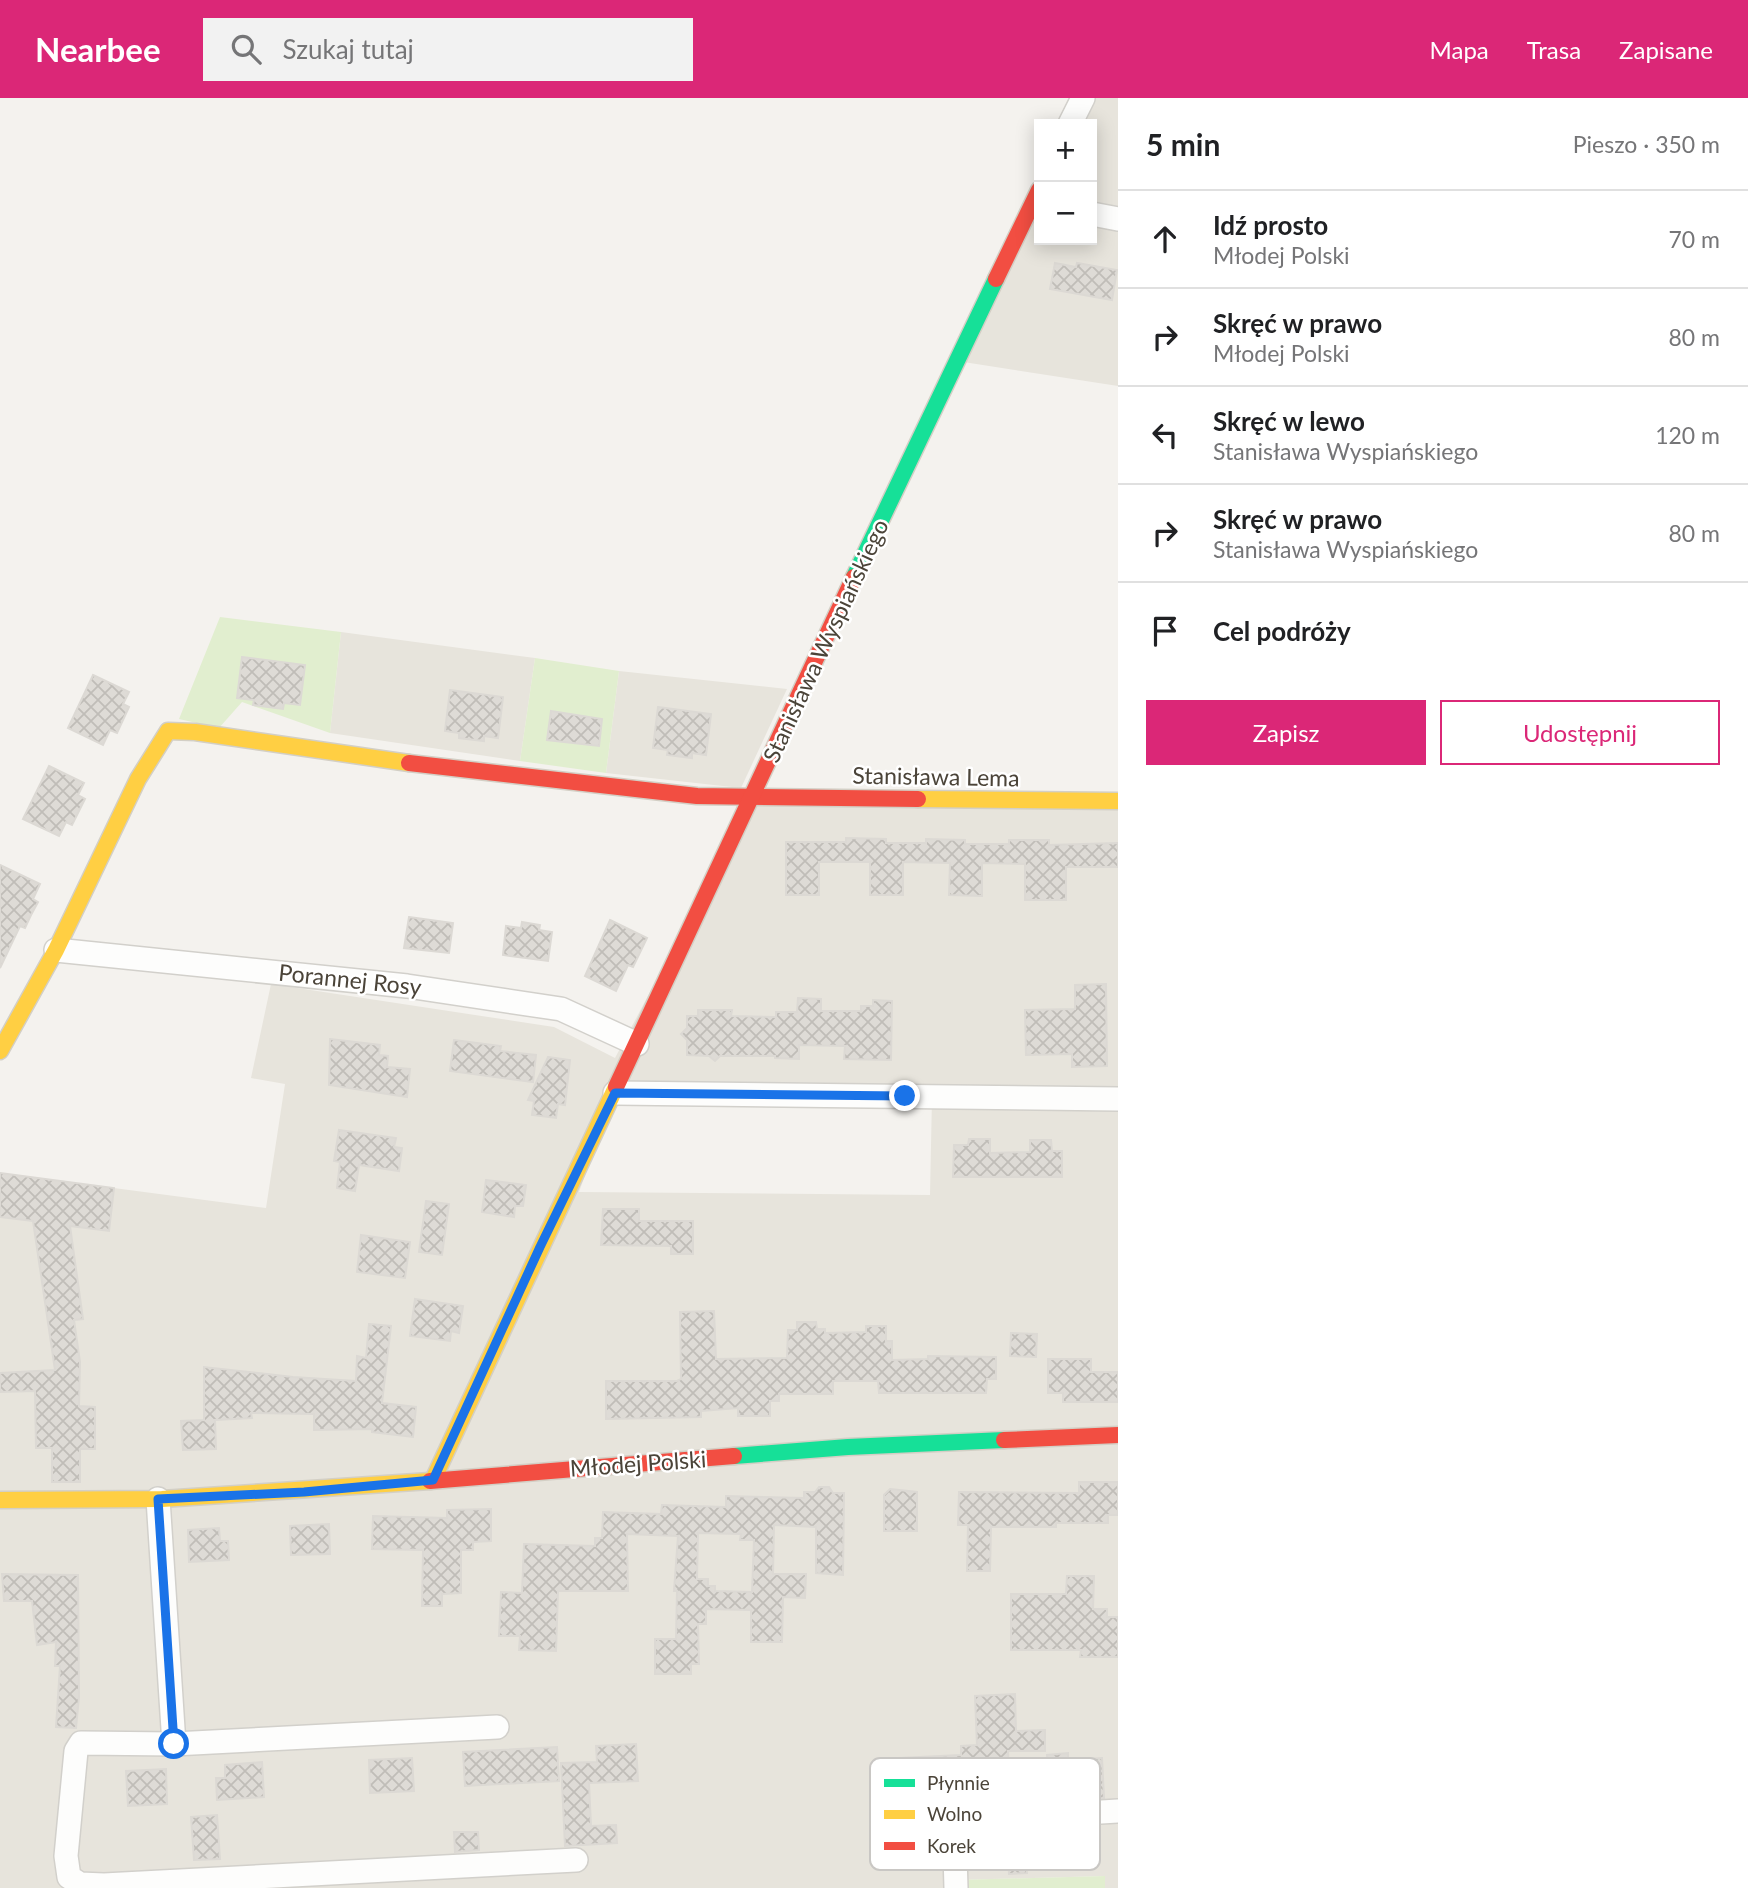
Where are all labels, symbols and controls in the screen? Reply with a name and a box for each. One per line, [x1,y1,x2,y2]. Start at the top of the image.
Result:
search box [203,18,693,81]
text: Nearbee [35,29,161,69]
icon: search [227,30,265,68]
text: Szukaj tutaj [283,33,414,65]
text: Mapa [1430,35,1489,64]
text: Trasa [1527,35,1581,64]
text: Zapisane [1619,35,1713,64]
map controls [1034,119,1097,245]
button: + [1034,119,1097,182]
text: 5 min [1146,126,1220,162]
text: Pieszo · 350 m [1573,130,1720,158]
button: − [1034,182,1097,245]
text: Idź prosto [1213,209,1328,241]
icon: ahead [1146,220,1184,258]
text: 70 m [1669,225,1720,253]
text: Młodej Polski [1213,241,1350,269]
text: Skręć w prawo [1213,307,1382,339]
icon: right [1146,318,1184,356]
text: 80 m [1669,323,1720,351]
text: Młodej Polski [1213,339,1350,367]
text: Skręć w lewo [1213,405,1365,437]
icon: left [1146,416,1184,454]
text: 120 m [1655,421,1720,449]
text: Stanisława Wyspiańskiego [1213,437,1478,465]
text: Skręć w prawo [1213,503,1382,535]
street label: Stanisława Wyspiańskiego [756,514,894,767]
icon: right [1146,514,1184,552]
text: 80 m [1669,519,1720,547]
text: Stanisława Wyspiańskiego [1213,535,1478,563]
icon: arrive [1146,612,1184,650]
text: Cel podróży [1213,615,1351,647]
button: Zapisz [1146,700,1426,765]
button: Udostępnij [1440,700,1720,765]
street label: Stanisława Lema [852,761,1020,791]
street label: Porannej Rosy [277,958,423,1000]
route end [889,1080,920,1111]
street label: Młodej Polski [569,1444,707,1482]
route start [158,1728,189,1759]
legend [870,1758,1100,1870]
text: Płynnie [927,1771,990,1794]
text: Wolno [927,1802,982,1825]
text: Korek [927,1834,976,1857]

